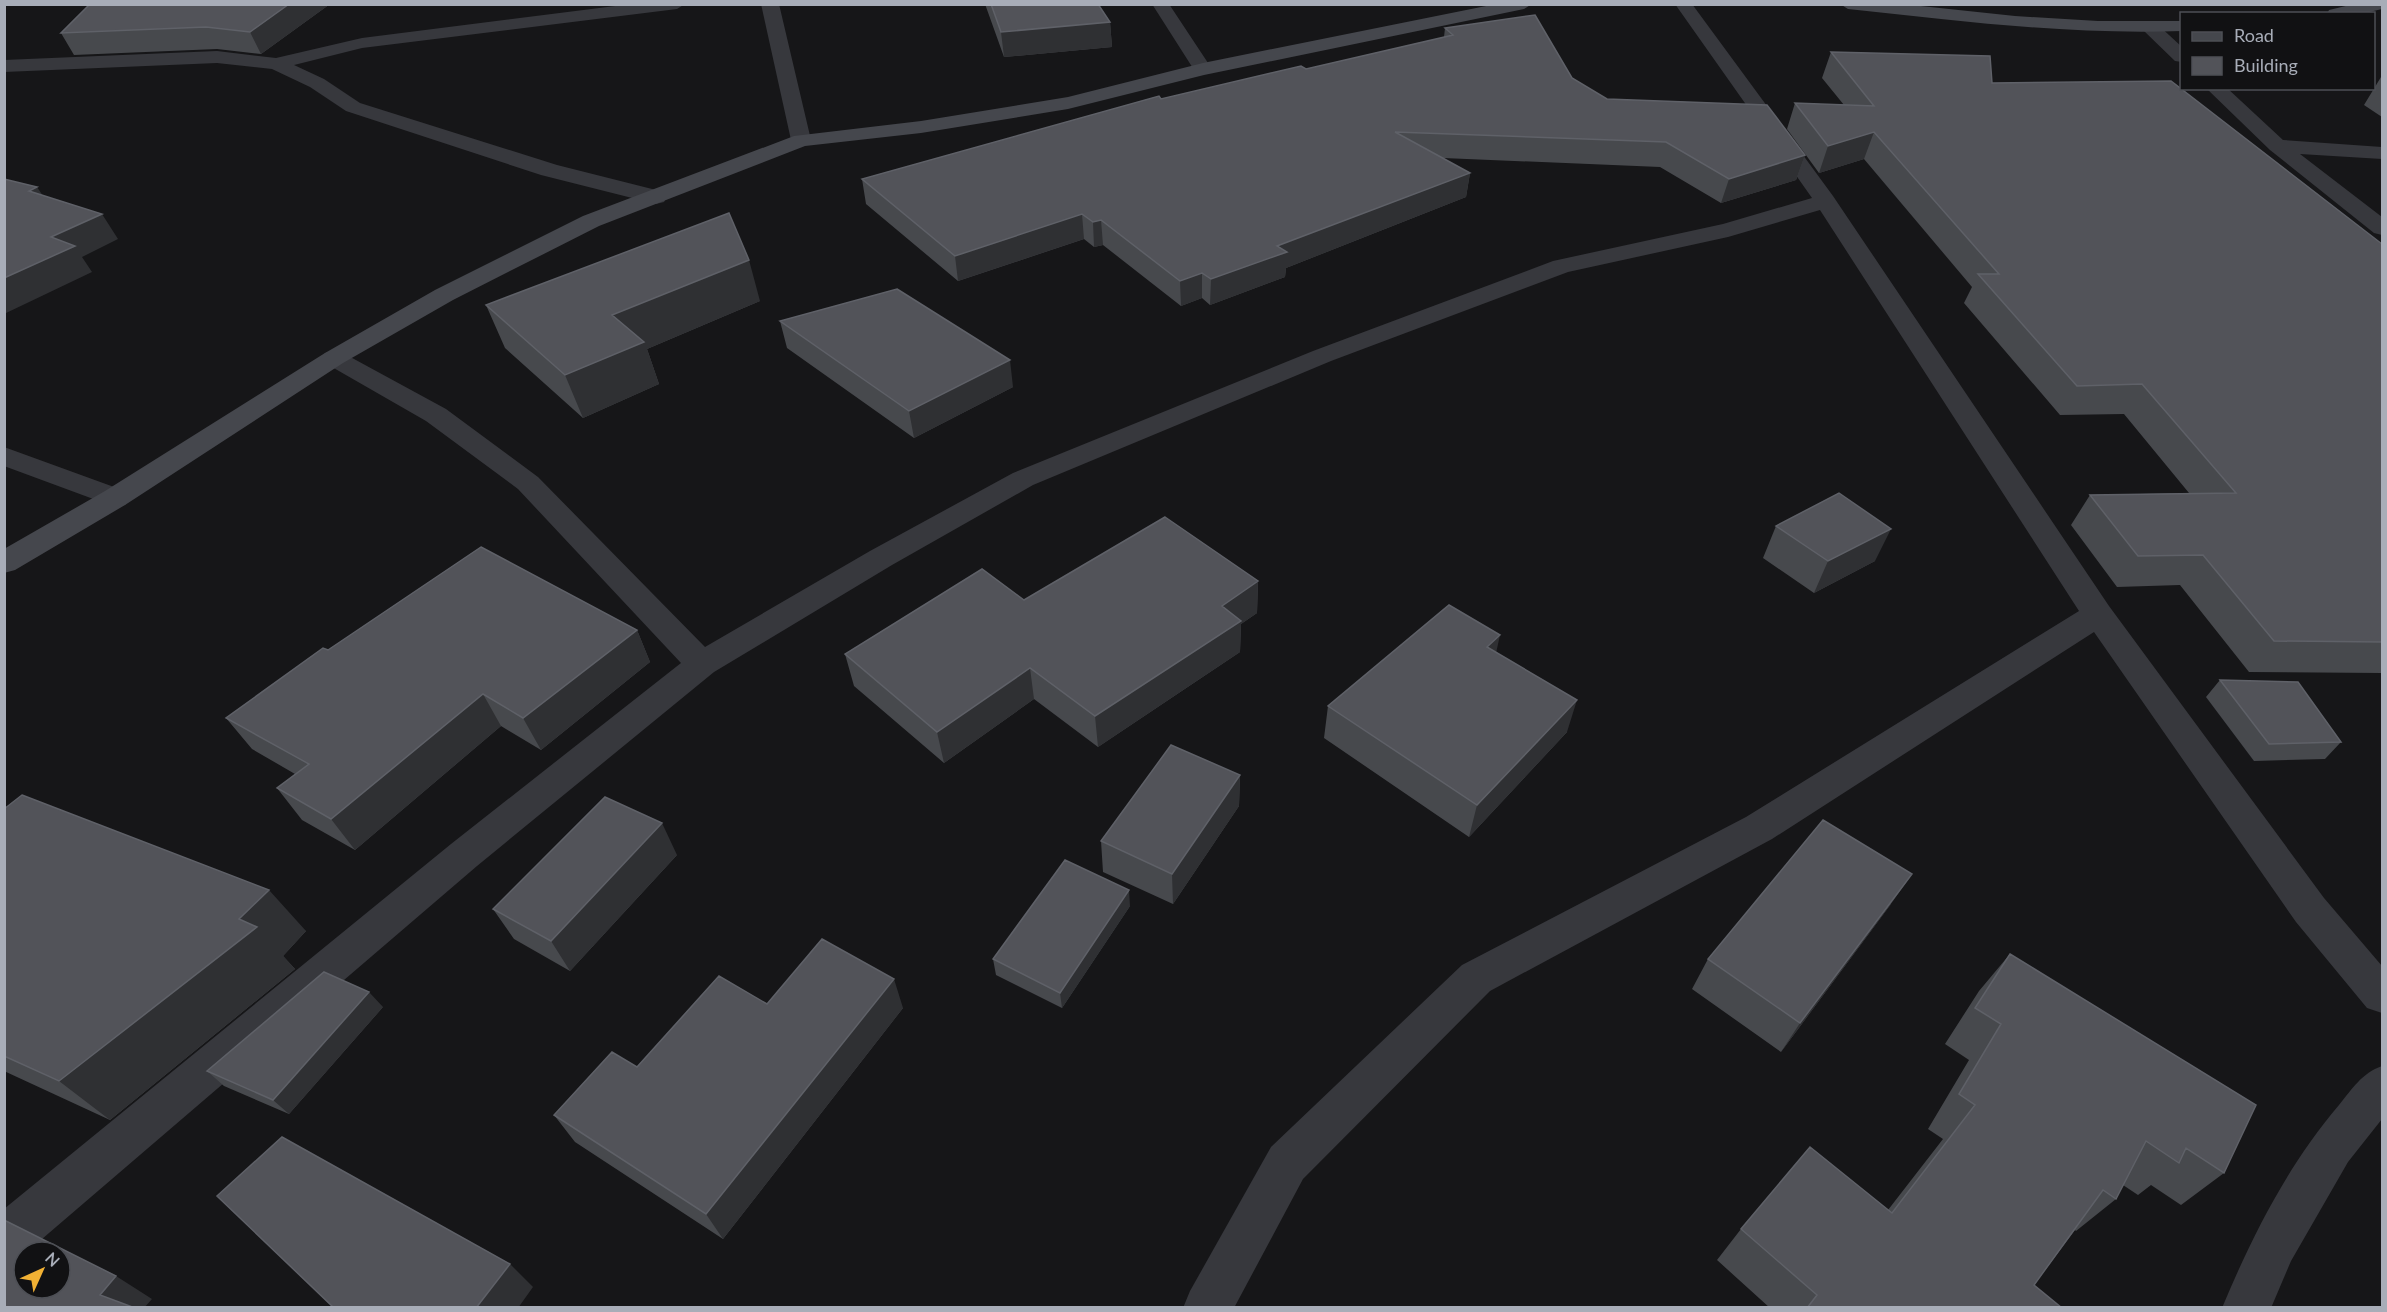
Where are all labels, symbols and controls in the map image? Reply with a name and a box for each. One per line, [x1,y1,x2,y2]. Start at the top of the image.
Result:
legend [2180,12,2375,90]
text: Road [2234,24,2274,46]
text: Building [2234,54,2298,76]
north arrow [12,1240,72,1300]
text: N [42,1248,64,1270]

